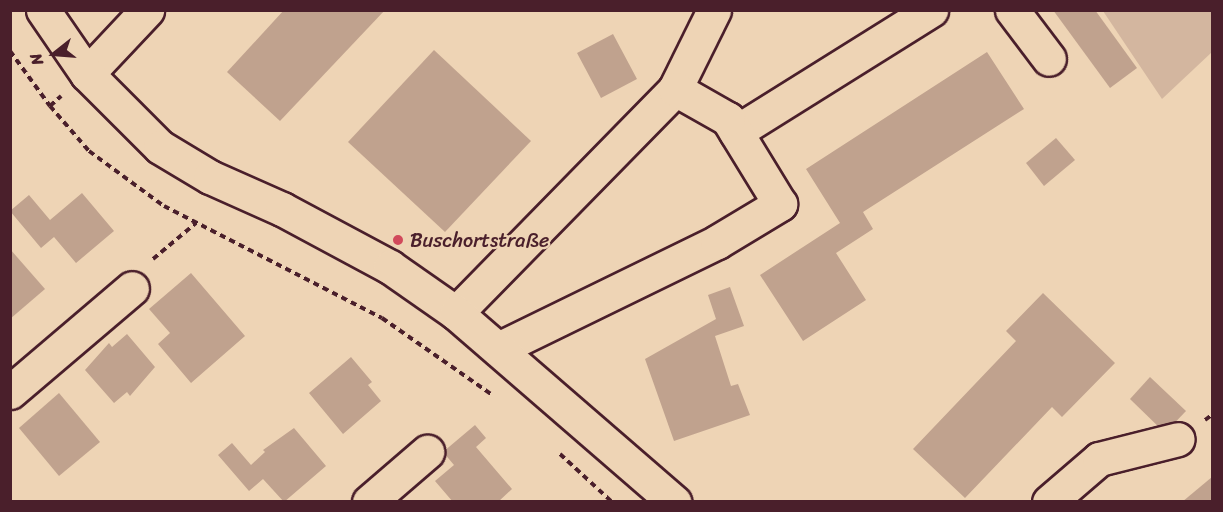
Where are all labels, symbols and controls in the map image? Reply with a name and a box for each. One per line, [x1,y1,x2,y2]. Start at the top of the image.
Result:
north arrow [24,24,84,84]
text: N [21,50,52,69]
place label: Buschortstraße [410,228,549,252]
marker: Buschortstraße [391,233,405,247]

